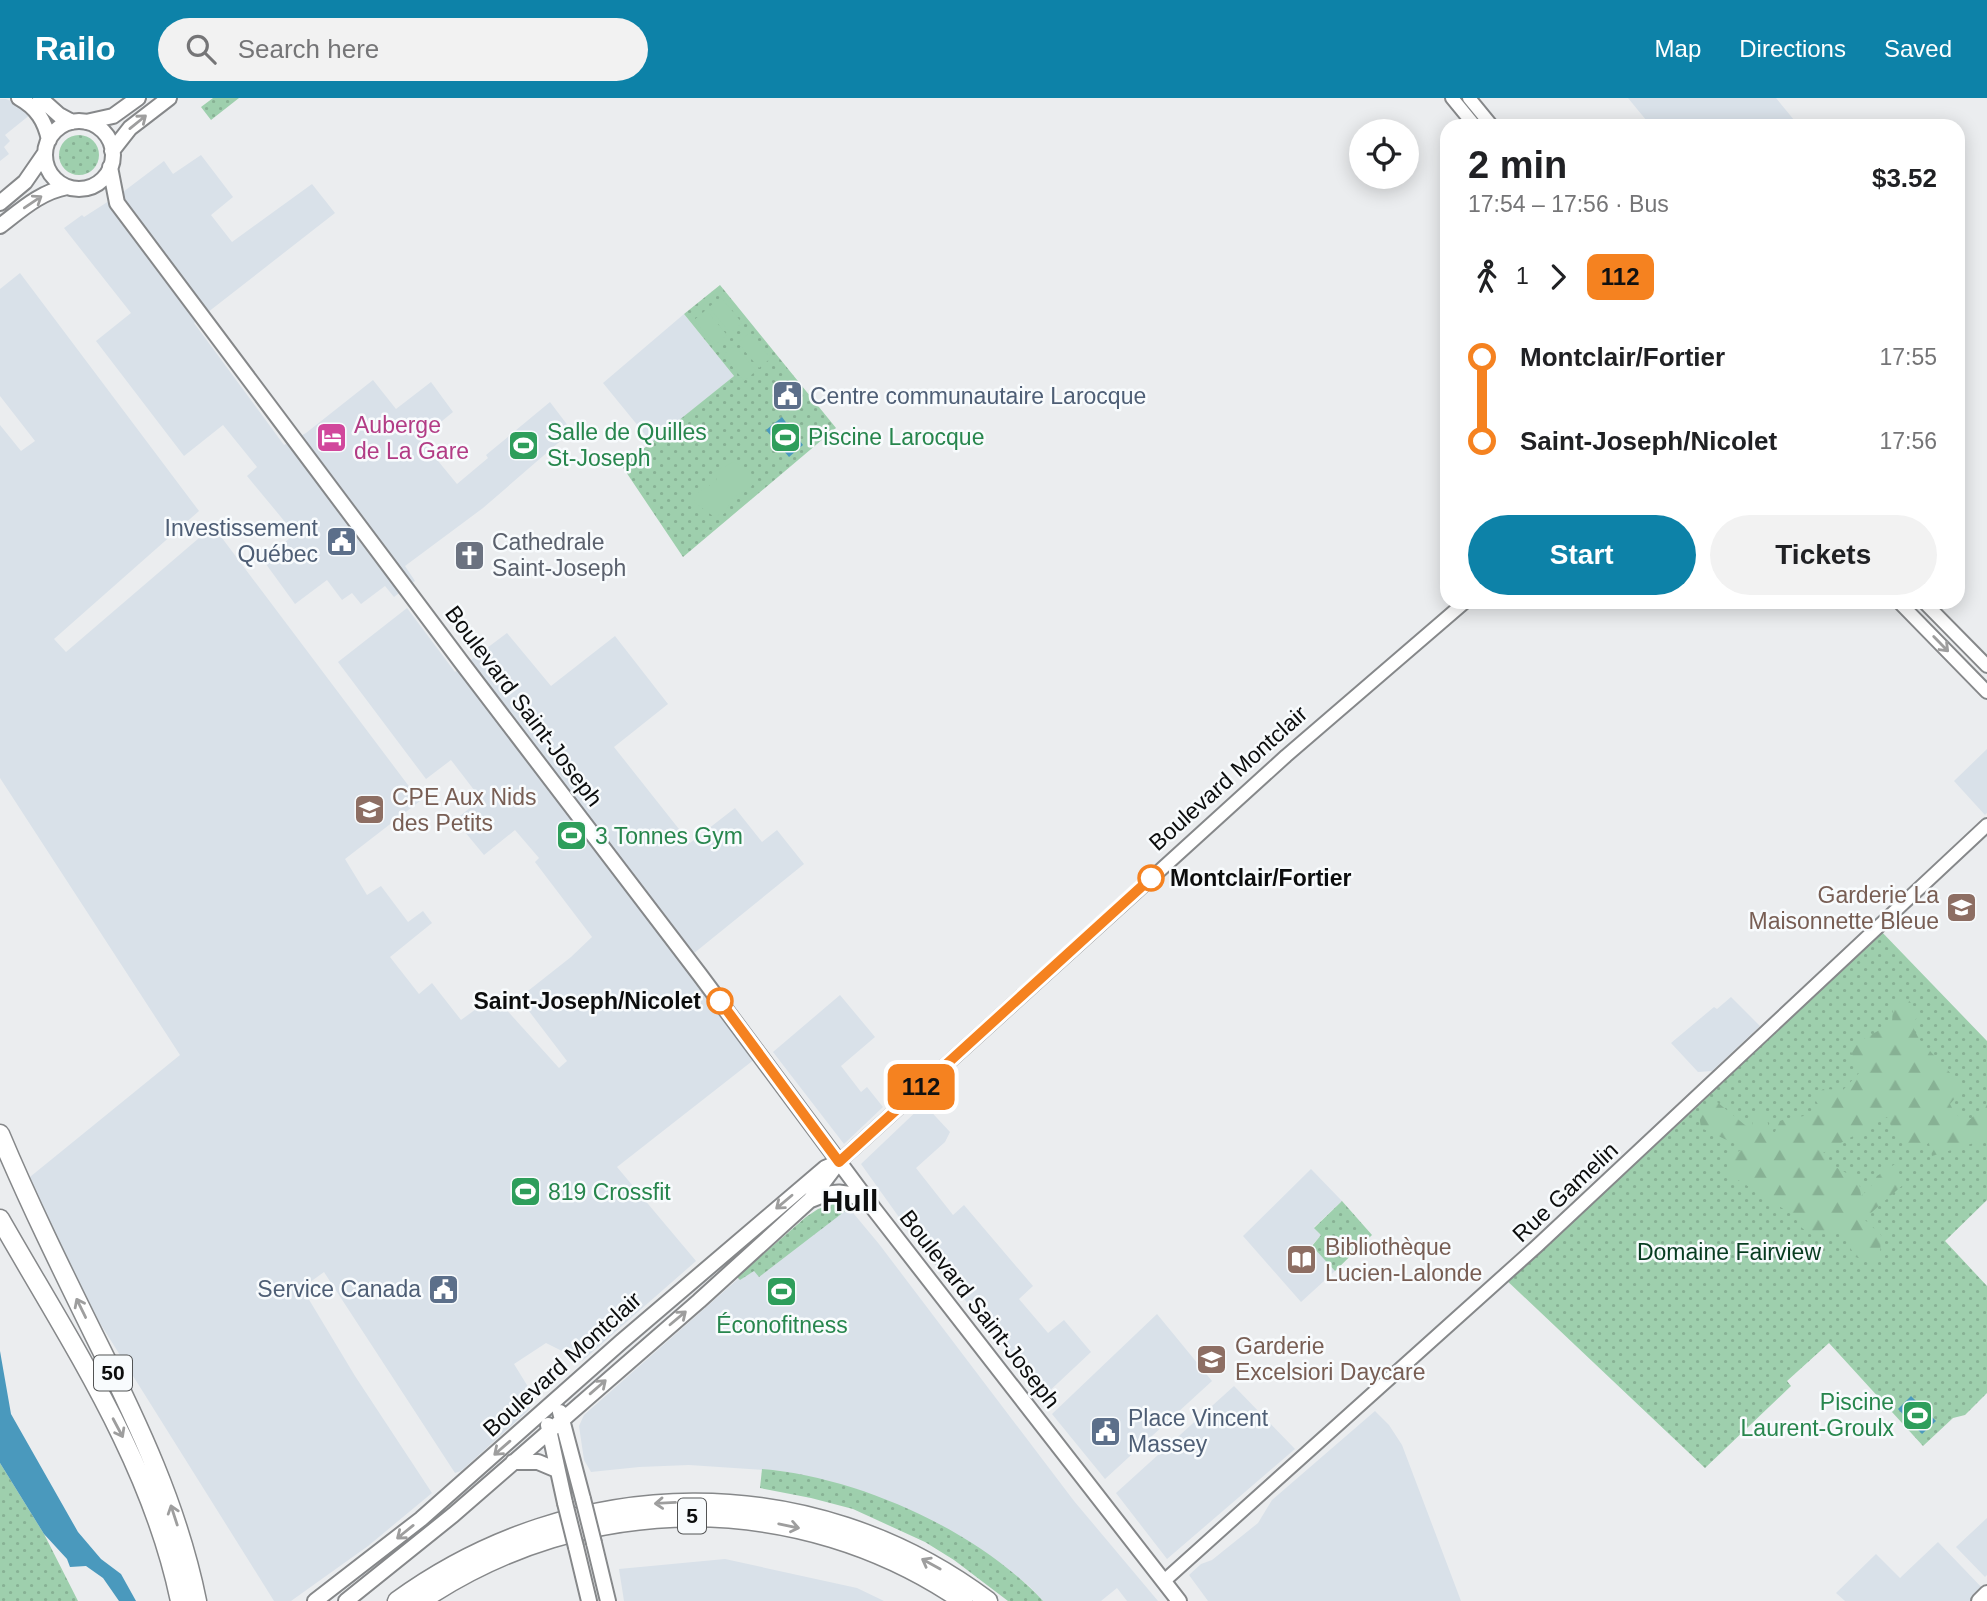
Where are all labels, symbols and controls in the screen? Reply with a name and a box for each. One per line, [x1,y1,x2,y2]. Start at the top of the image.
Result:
search box [158,18,648,81]
text: Railo [35,30,116,67]
icon: search [182,30,220,68]
text: Search here [238,34,379,64]
text: Map [1655,35,1701,62]
text: Directions [1739,35,1846,62]
text: Saved [1884,35,1952,62]
one-way arrow [129,114,147,130]
map controls [1349,119,1419,189]
button: locate [1349,119,1419,189]
text: 2 min [1468,144,1567,186]
text: $3.52 [1872,163,1937,193]
text: 17:54 – 17:56 · Bus [1468,191,1669,217]
one-way arrow [23,195,42,209]
icon: walk [1468,258,1506,296]
icon: forward [1539,258,1577,296]
text: 1 [1516,263,1529,289]
text: 112 [1601,263,1640,290]
text: Montclair/Fortier [1520,342,1725,372]
text: 17:55 [1879,344,1937,370]
public building icon: Centre communautaire Larocque [770,379,804,413]
place label: Centre communautaire Larocque [810,383,1146,409]
place label: Auberge de La Gare [354,412,469,464]
place label: Salle de Quilles St-Joseph [547,419,707,471]
sports icon: Piscine Larocque [768,420,802,454]
hotel icon: Auberge de La Gare [314,421,348,455]
place label: Piscine Larocque [808,424,984,450]
text: Saint-Joseph/Nicolet [1520,426,1777,456]
sports icon: Salle de Quilles St-Joseph [507,428,541,462]
text: 17:56 [1879,428,1937,454]
place label: Investissement Québec [165,515,319,567]
button: Start [1468,515,1696,595]
button: Tickets [1710,515,1937,595]
public building icon: Investissement Québec [324,524,358,558]
place label: Cathedrale Saint-Joseph [492,529,626,581]
church icon: Cathedrale Saint-Joseph [452,538,486,572]
street label: Boulevard Saint-Joseph [440,601,608,811]
one-way arrow [1932,636,1949,653]
street label: Boulevard Montclair [1144,700,1312,856]
place label: CPE Aux Nids des Petits [392,784,536,836]
school or university icon: CPE Aux Nids des Petits [352,793,386,827]
sports icon: 3 Tonnes Gym [555,819,589,853]
place label: 3 Tonnes Gym [595,823,743,849]
marker: Montclair/Fortier [1138,865,1164,891]
place label: Montclair/Fortier [1170,865,1352,891]
place label: Garderie La Maisonnette Bleue [1748,882,1939,934]
school or university icon: Garderie La Maisonnette Bleue [1945,891,1979,925]
place label: Saint-Joseph/Nicolet [474,988,701,1014]
marker: Saint-Joseph/Nicolet [707,988,733,1014]
line badge: 112 [881,1064,961,1110]
text: 112 [902,1073,940,1100]
street label: Rue Gamelin [1507,1137,1623,1247]
sports icon: 819 Crossfit [508,1175,542,1209]
place label: 819 Crossfit [548,1179,671,1205]
district label: Hull [822,1184,878,1217]
one-way arrow [776,1194,794,1210]
street label: Boulevard Saint-Joseph [895,1205,1065,1413]
place label: Bibliothèque Lucien-Lalonde [1325,1234,1482,1286]
park label: Domaine Fairview [1637,1239,1821,1265]
library icon: Bibliothèque Lucien-Lalonde [1285,1243,1319,1277]
public building icon: Service Canada [427,1272,461,1306]
sports icon: Éconofitness [765,1274,799,1308]
place label: Service Canada [257,1276,421,1302]
street label: Boulevard Montclair [478,1286,646,1442]
one-way arrow [73,1298,87,1319]
one-way arrow [669,1310,687,1326]
place label: Éconofitness [716,1312,848,1338]
place label: Garderie Excelsiori Daycare [1235,1333,1425,1385]
school or university icon: Garderie Excelsiori Daycare [1195,1342,1229,1376]
road number: 50 [94,1356,132,1390]
one-way arrow [589,1379,607,1395]
place label: Piscine Laurent-Groulx [1741,1389,1894,1441]
sports icon: Piscine Laurent-Groulx [1900,1398,1934,1432]
place label: Place Vincent Massey [1128,1405,1269,1457]
public building icon: Place Vincent Massey [1088,1414,1122,1448]
one-way arrow [112,1417,125,1438]
one-way arrow [493,1440,511,1456]
one-way arrow [654,1497,677,1510]
road number: 5 [678,1498,706,1534]
one-way arrow [167,1504,179,1526]
one-way arrow [777,1520,800,1534]
one-way arrow [397,1525,415,1540]
one-way arrow [921,1557,941,1571]

